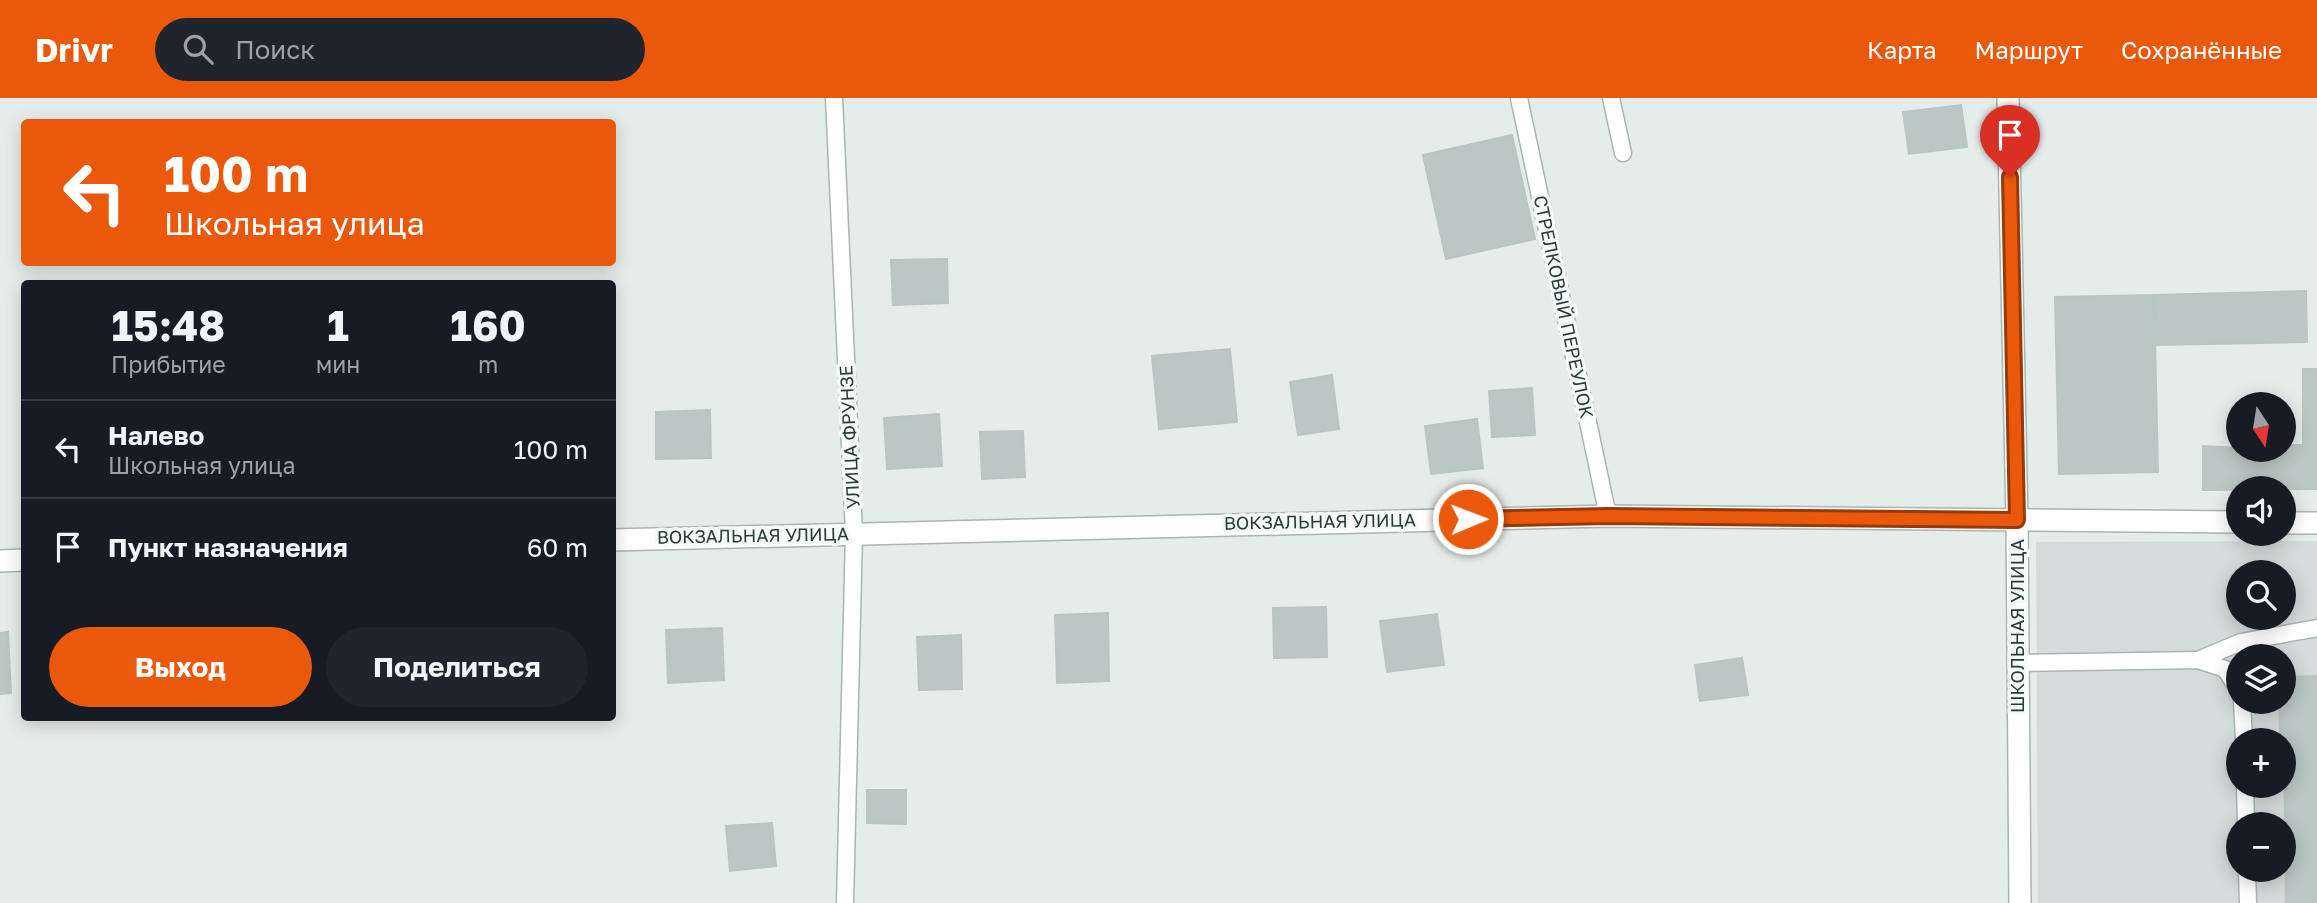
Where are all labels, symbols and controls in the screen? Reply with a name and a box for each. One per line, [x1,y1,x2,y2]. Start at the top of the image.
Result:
search box [155,18,645,81]
text: Drivr [35,30,113,69]
icon: search [179,30,217,68]
text: Поиск [235,34,315,65]
text: Карта [1867,35,1937,64]
text: Маршрут [1975,35,2083,64]
text: Сохранённые [2121,35,2282,64]
pin [1980,105,2040,177]
icon: arrive [1991,116,2029,154]
text: 100 m [164,144,308,203]
icon: left [49,147,140,238]
street label: СТРЕЛКОВЫЙ ПЕРЕУЛОК [1530,193,1598,421]
text: Школьная улица [164,204,425,242]
text: 15:48 [111,300,225,350]
text: 1 [327,300,349,350]
text: 160 [450,300,526,350]
text: Прибытие [111,350,226,378]
text: мин [316,350,360,378]
text: m [478,350,498,378]
street label: УЛИЦА ФРУНЗЕ [834,365,864,509]
north arrow [2226,392,2296,462]
map controls [2226,392,2296,882]
text: Налево [108,420,204,451]
icon: left [49,430,87,468]
text: 100 m [514,434,588,465]
text: Школьная улица [108,451,295,479]
button: sound [2226,476,2296,546]
position arrow [1431,482,1505,556]
street label: ВОКЗАЛЬНАЯ УЛИЦА [1224,508,1416,534]
street label: ВОКЗАЛЬНАЯ УЛИЦА [657,522,849,548]
icon: arrive [49,528,87,566]
text: Пункт назначения [108,532,348,563]
text: 60 m [527,532,588,563]
street label: ШКОЛЬНАЯ УЛИЦА [2006,539,2028,713]
button: search [2226,560,2296,630]
button: Выход [49,627,312,707]
button: Поделиться [326,627,588,707]
button: layers [2226,644,2296,714]
button: + [2226,728,2296,798]
button: − [2226,812,2296,882]

